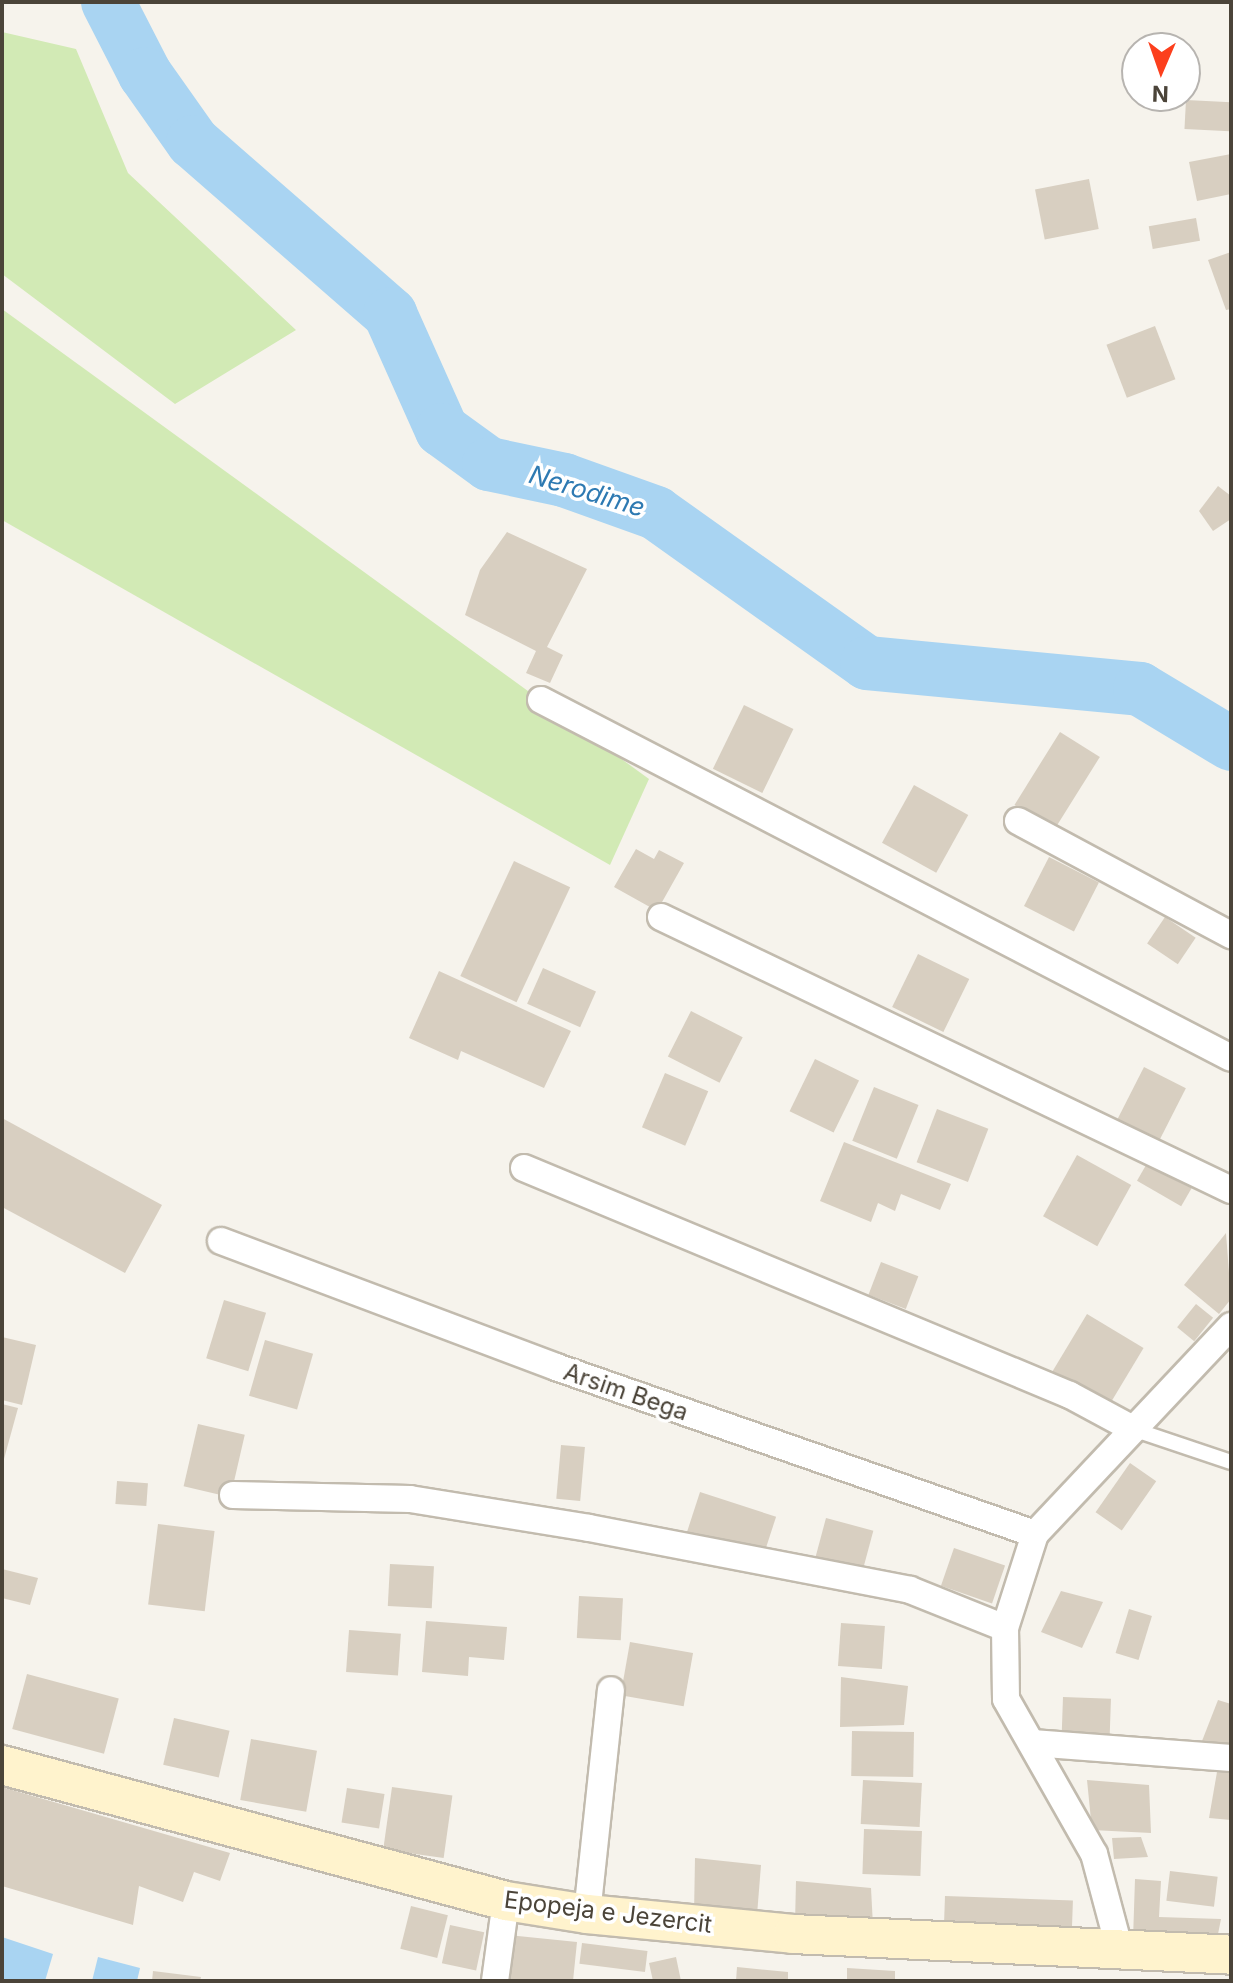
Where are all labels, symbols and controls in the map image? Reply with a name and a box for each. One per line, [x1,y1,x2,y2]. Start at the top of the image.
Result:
north arrow [1121,32,1201,112]
text: N [1151,81,1169,107]
water label: Nerodime [525,459,649,523]
street label: Arsim Bega [560,1357,692,1427]
street label: Epopeja e Jezercit [502,1885,714,1939]

